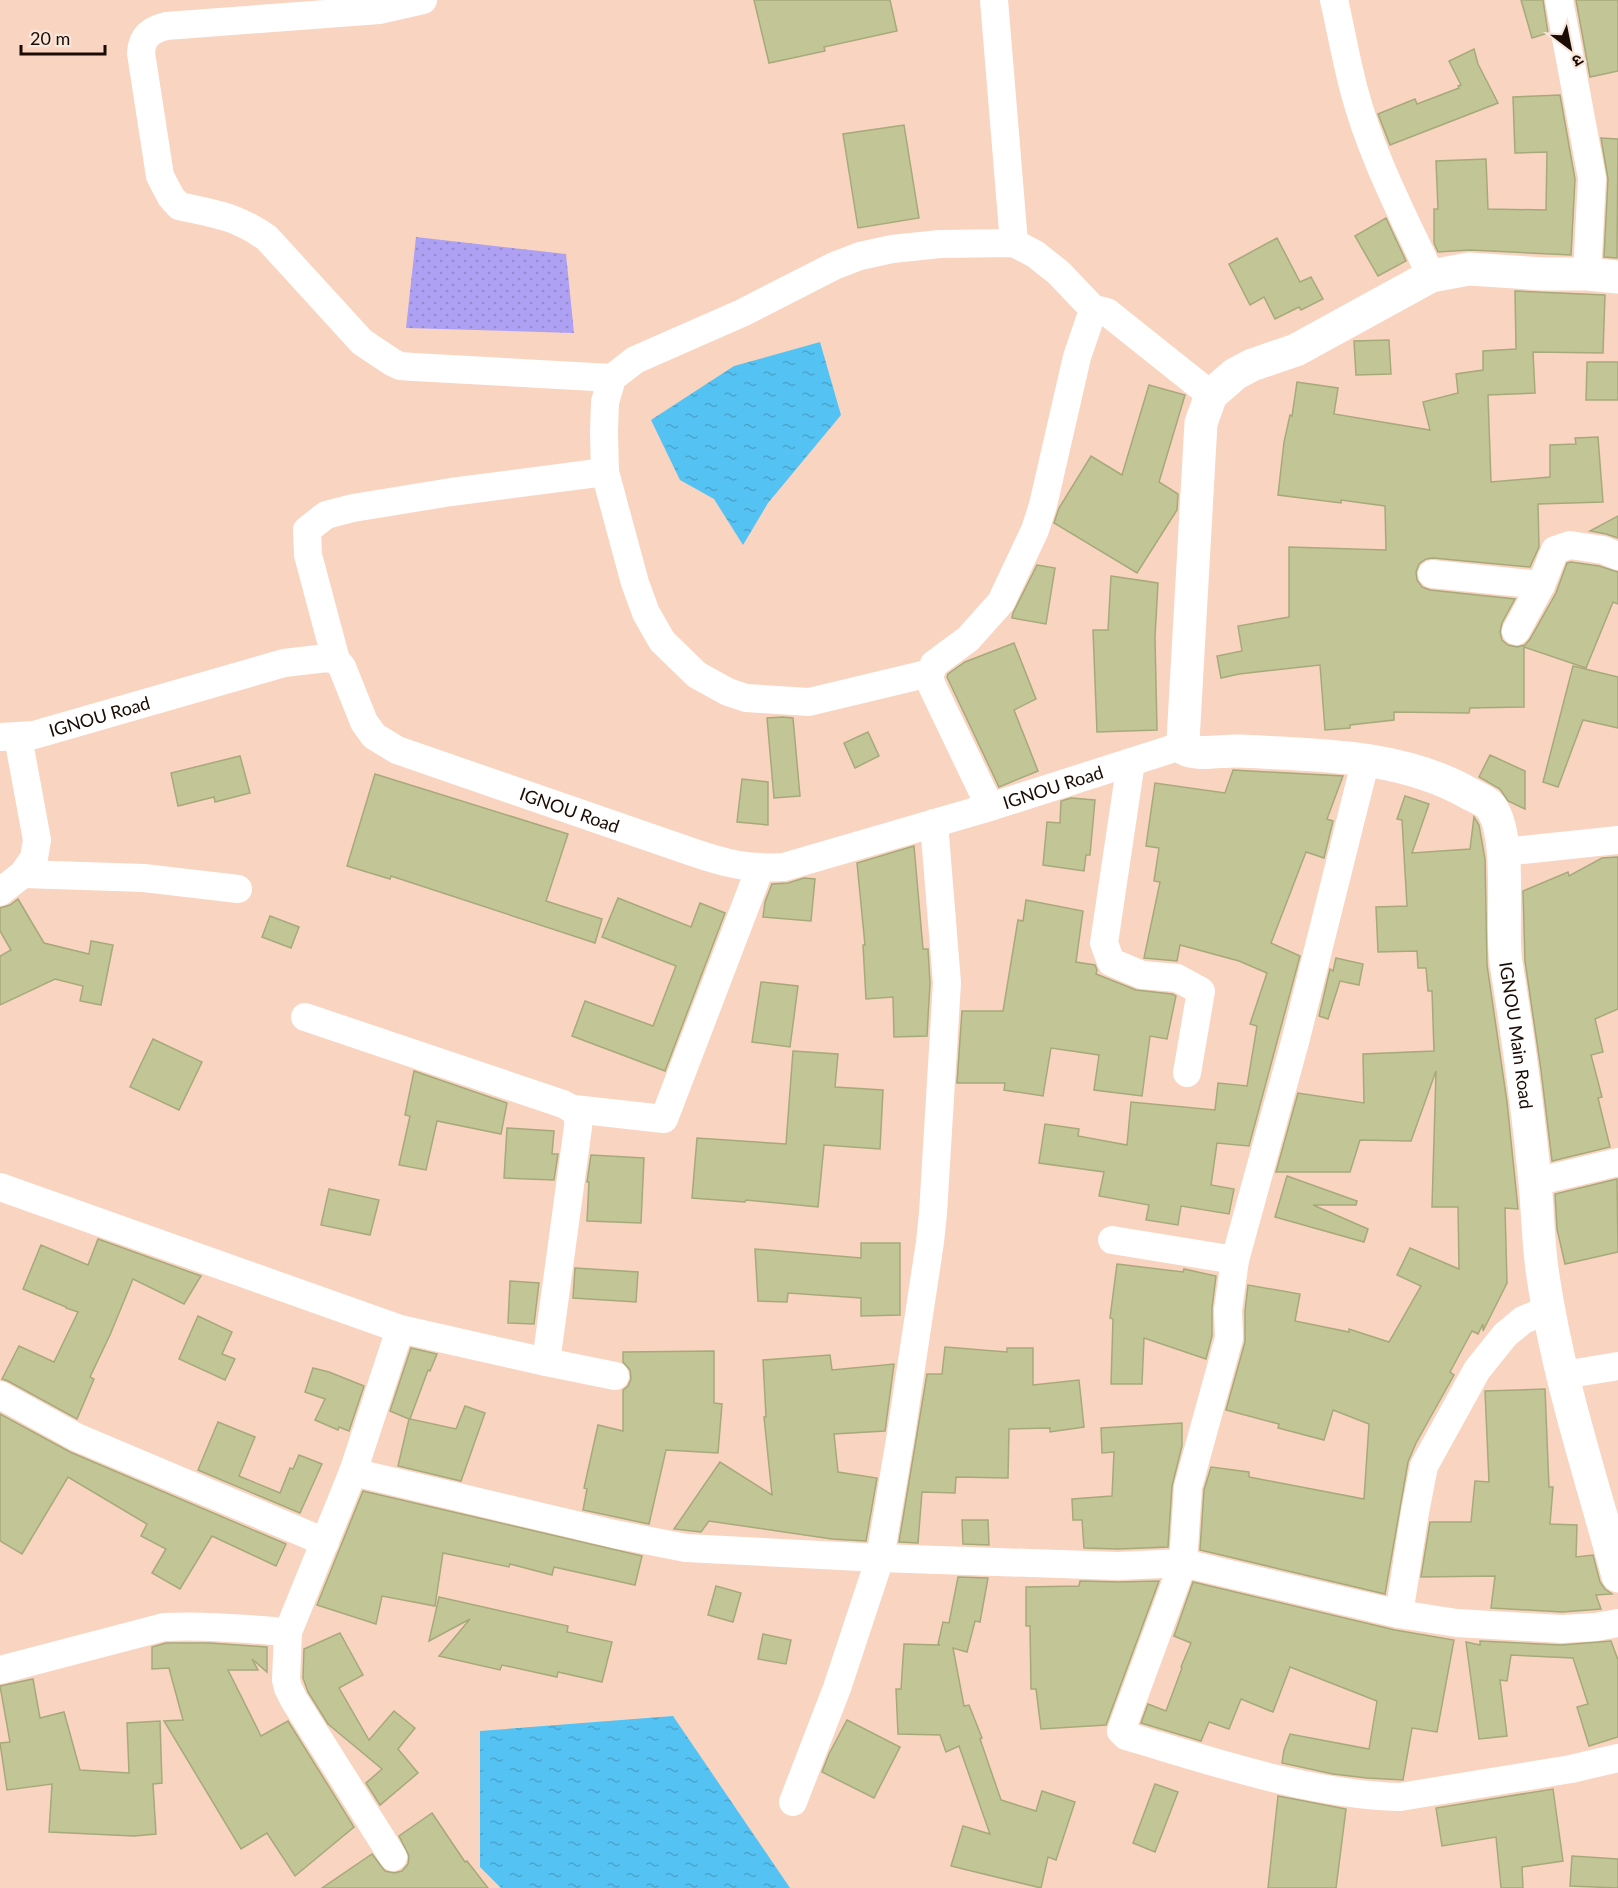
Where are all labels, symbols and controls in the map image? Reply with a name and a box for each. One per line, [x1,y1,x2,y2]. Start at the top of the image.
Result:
scale bar [21,18,105,56]
north arrow [1540,18,1600,78]
text: 20 m [30,27,70,49]
text: उ [1569,51,1587,72]
street label: IGNOU Road [46,691,152,741]
street label: IGNOU Road [1000,761,1106,813]
street label: IGNOU Road [517,782,622,837]
street label: IGNOU Main Road [1495,960,1538,1110]

